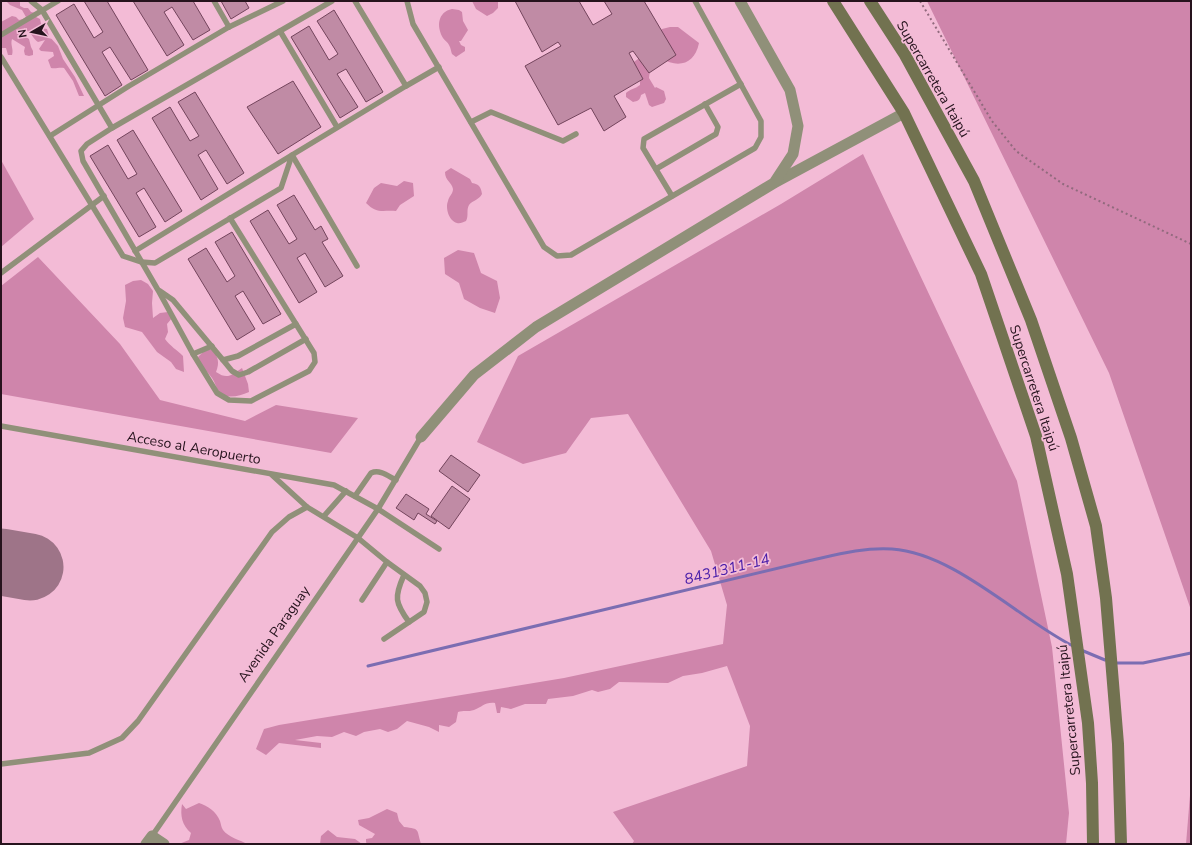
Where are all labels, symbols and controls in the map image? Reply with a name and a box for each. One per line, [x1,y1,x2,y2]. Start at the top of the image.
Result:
north arrow [12,12,52,52]
street label: Supercarretera Itaipú [892,17,974,141]
text: N [15,28,31,39]
street label: Supercarretera Itaipú [1005,322,1063,454]
street label: Acceso al Aeropuerto [126,427,262,469]
water label: 8431311-14 [682,549,772,589]
street label: Avenida Paraguay [234,581,315,686]
street label: Supercarretera Itaipú [1053,644,1085,776]

